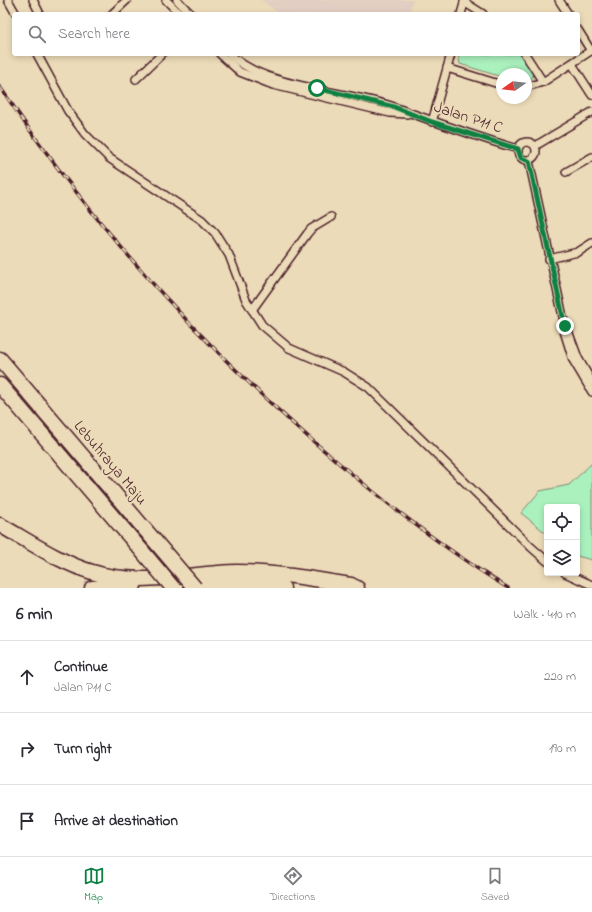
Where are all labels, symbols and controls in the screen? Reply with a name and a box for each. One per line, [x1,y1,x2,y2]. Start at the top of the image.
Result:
search box [12,12,580,56]
icon: search [26,23,48,45]
text: Search here [58,23,130,45]
north arrow [496,68,532,104]
route start [308,79,326,97]
street label: Jalan P11 C [431,96,506,140]
route end [556,317,574,335]
street label: Lebuhraya Maju [67,415,153,511]
map controls [544,504,580,576]
button: locate [544,504,580,540]
button: layers [544,540,580,576]
text: 6 min [16,602,52,627]
text: Walk · 410 m [513,605,576,624]
text: Continue [54,656,108,678]
icon: ahead [16,666,38,688]
text: 220 m [544,667,576,686]
text: Jalan P11 C [54,678,112,697]
icon: right [16,738,38,760]
text: Turn right [54,738,112,760]
text: 190 m [549,739,576,758]
icon: arrive [16,810,38,832]
text: Arrive at destination [54,810,178,832]
tab: Map [83,865,105,905]
tab: Directions [270,865,315,905]
tab: Saved [481,865,509,905]

